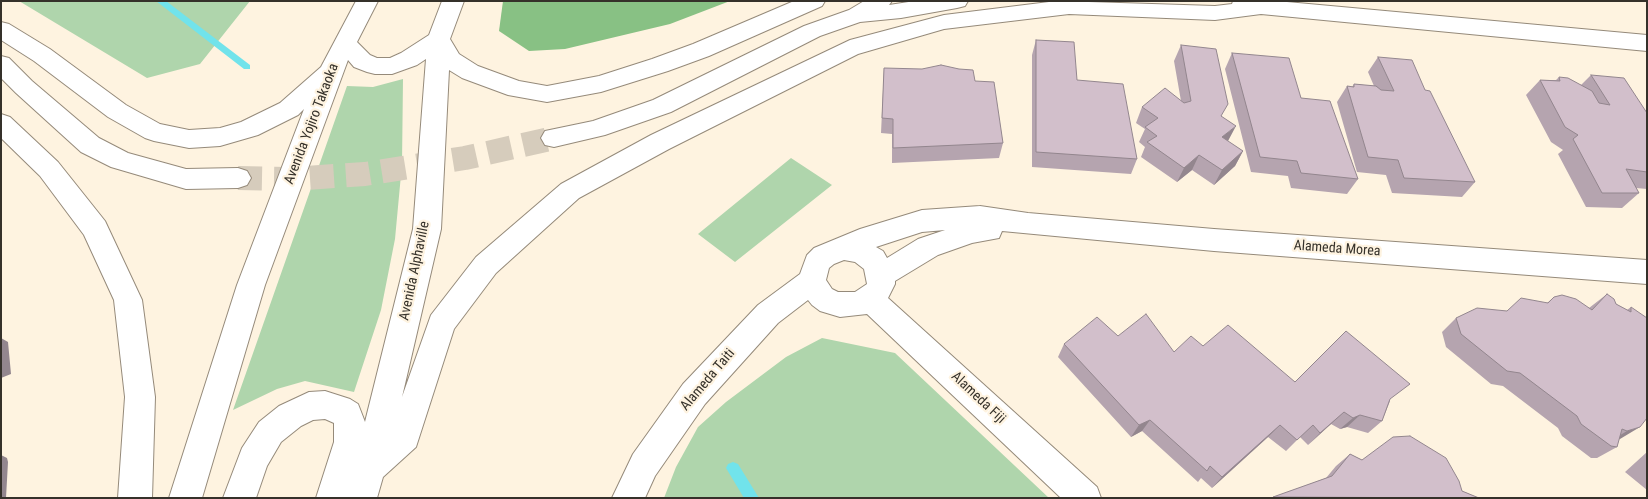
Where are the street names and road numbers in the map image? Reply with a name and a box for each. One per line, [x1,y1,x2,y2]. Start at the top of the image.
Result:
street label: Avenida Yojiro Takaoka [281,61,343,187]
street label: Avenida Alphaville [396,220,434,322]
street label: Alameda Morea [1293,238,1381,260]
street label: Alameda Taiti [677,346,739,414]
street label: Alameda Fiji [947,369,1009,427]

